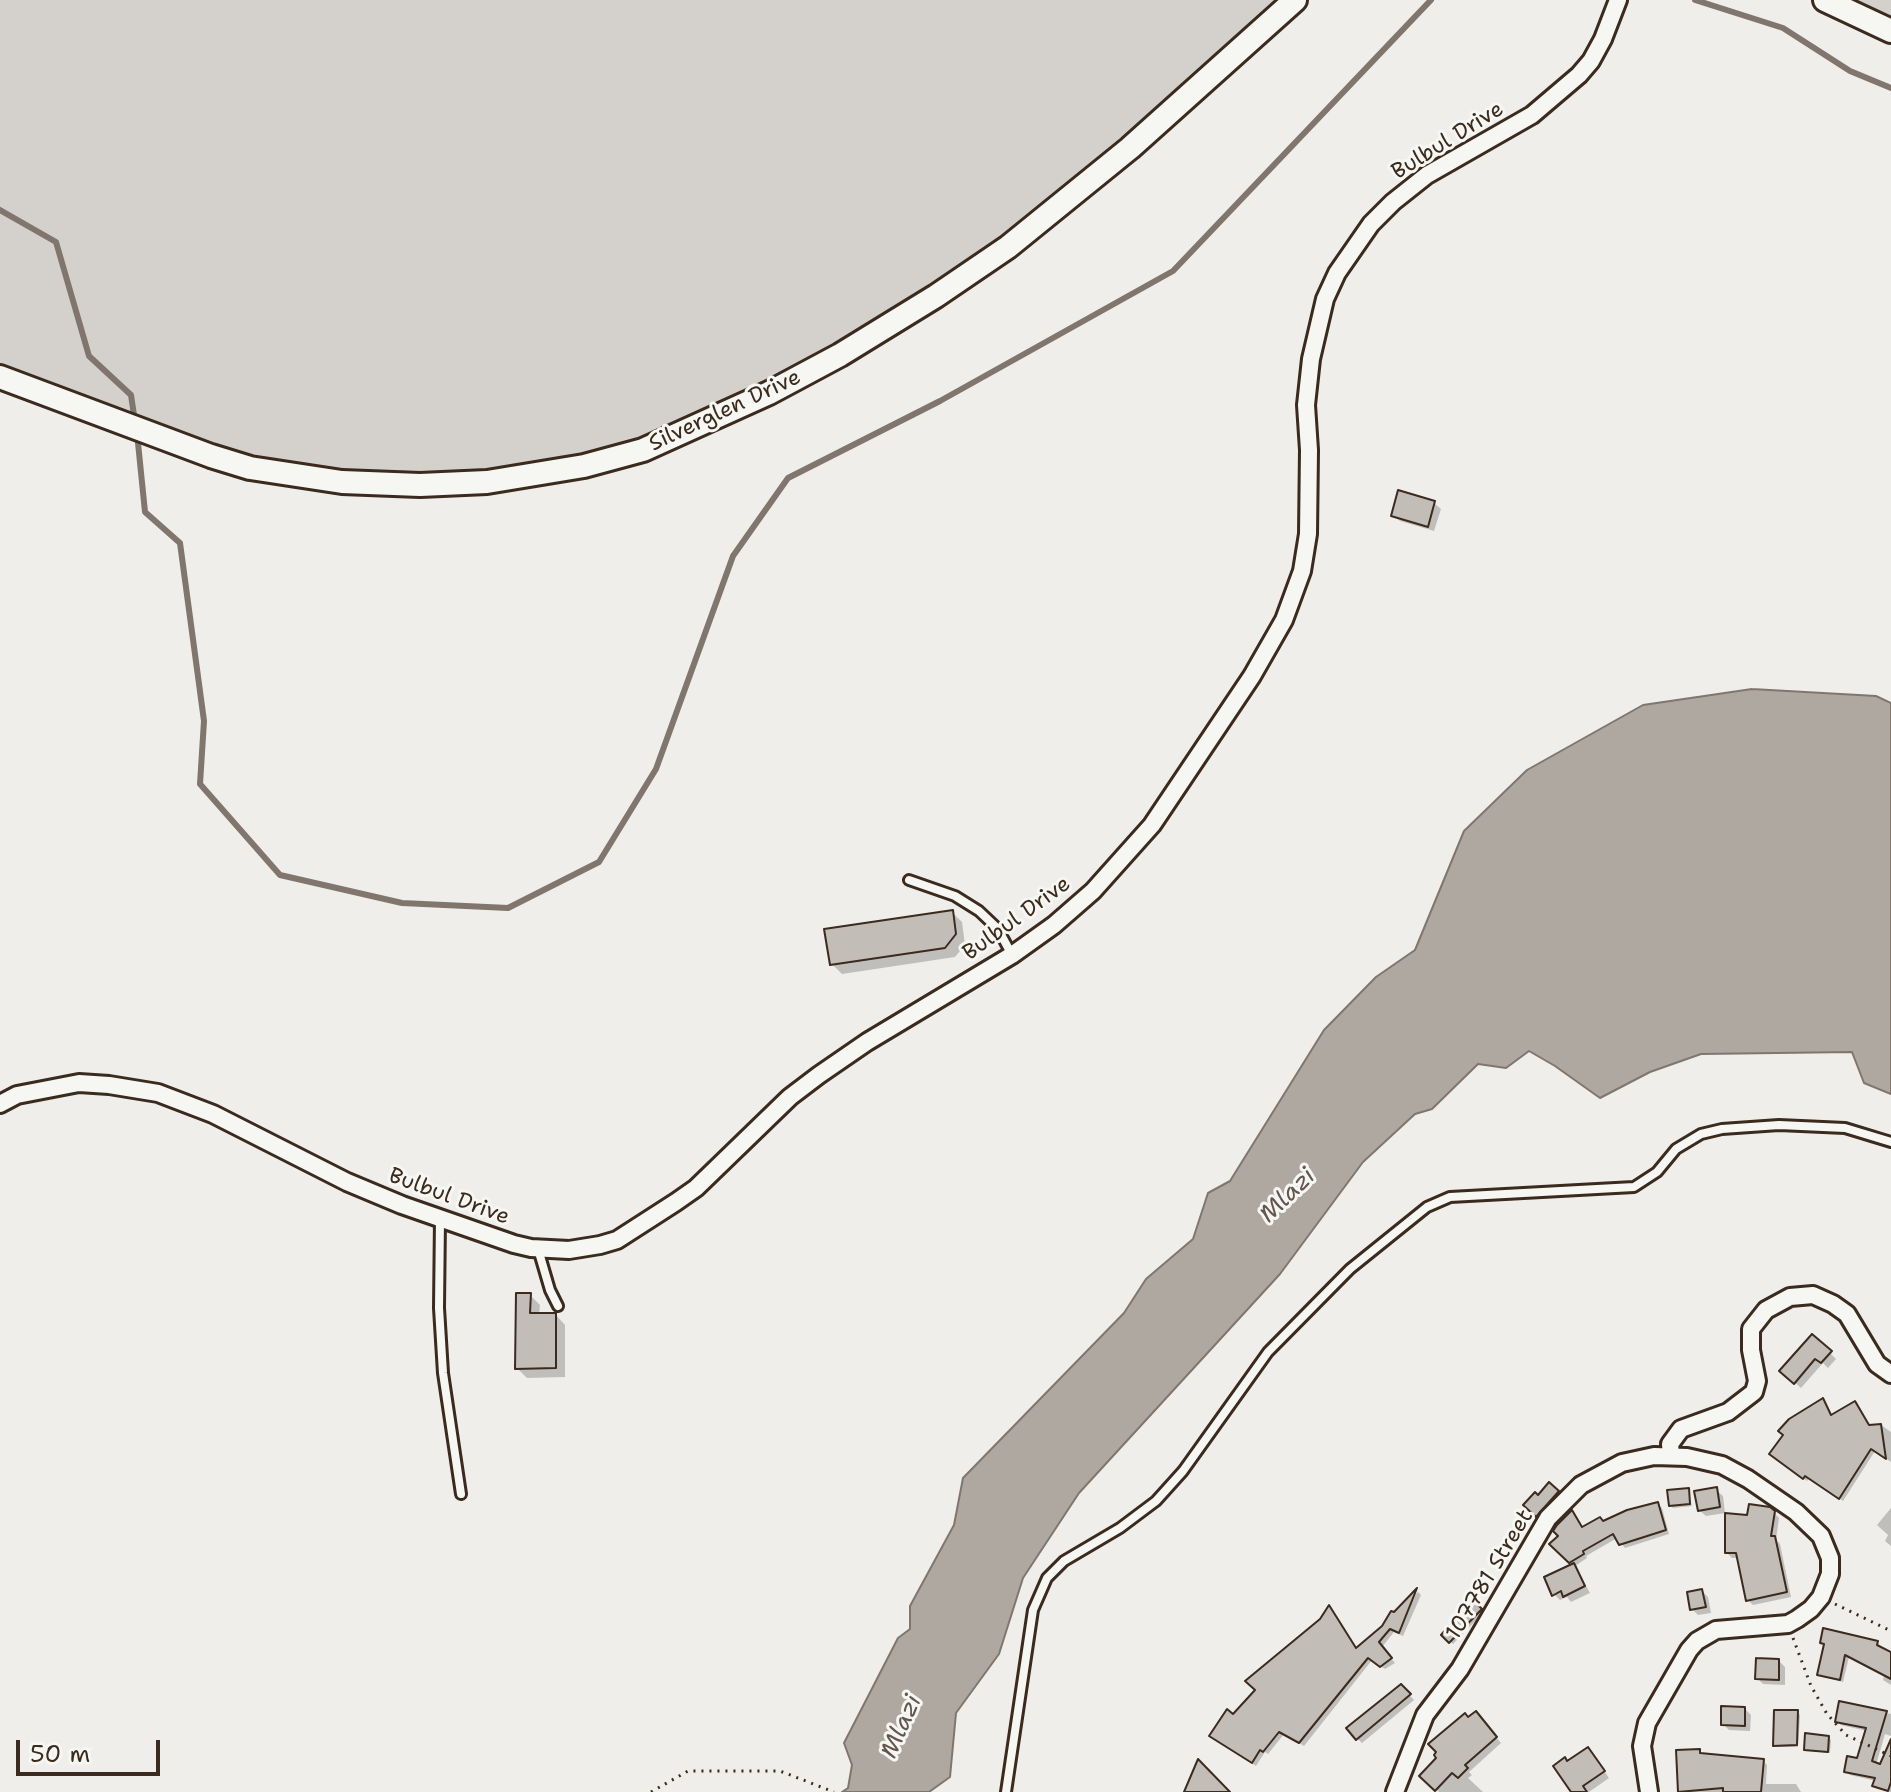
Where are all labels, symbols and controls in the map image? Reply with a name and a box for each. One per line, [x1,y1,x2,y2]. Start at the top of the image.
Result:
street label: Bulbul Drive [1387,96,1509,186]
street label: Silverglen Drive [645,364,805,458]
street label: Bulbul Drive [958,871,1076,967]
street label: Bulbul Drive [385,1163,513,1231]
water label: Mlazi [1254,1163,1322,1229]
street label: 107781 Street [1441,1505,1539,1645]
water label: Mlazi [875,1691,929,1763]
scale bar [20,1724,164,1774]
text: 50 m [30,1738,90,1770]

